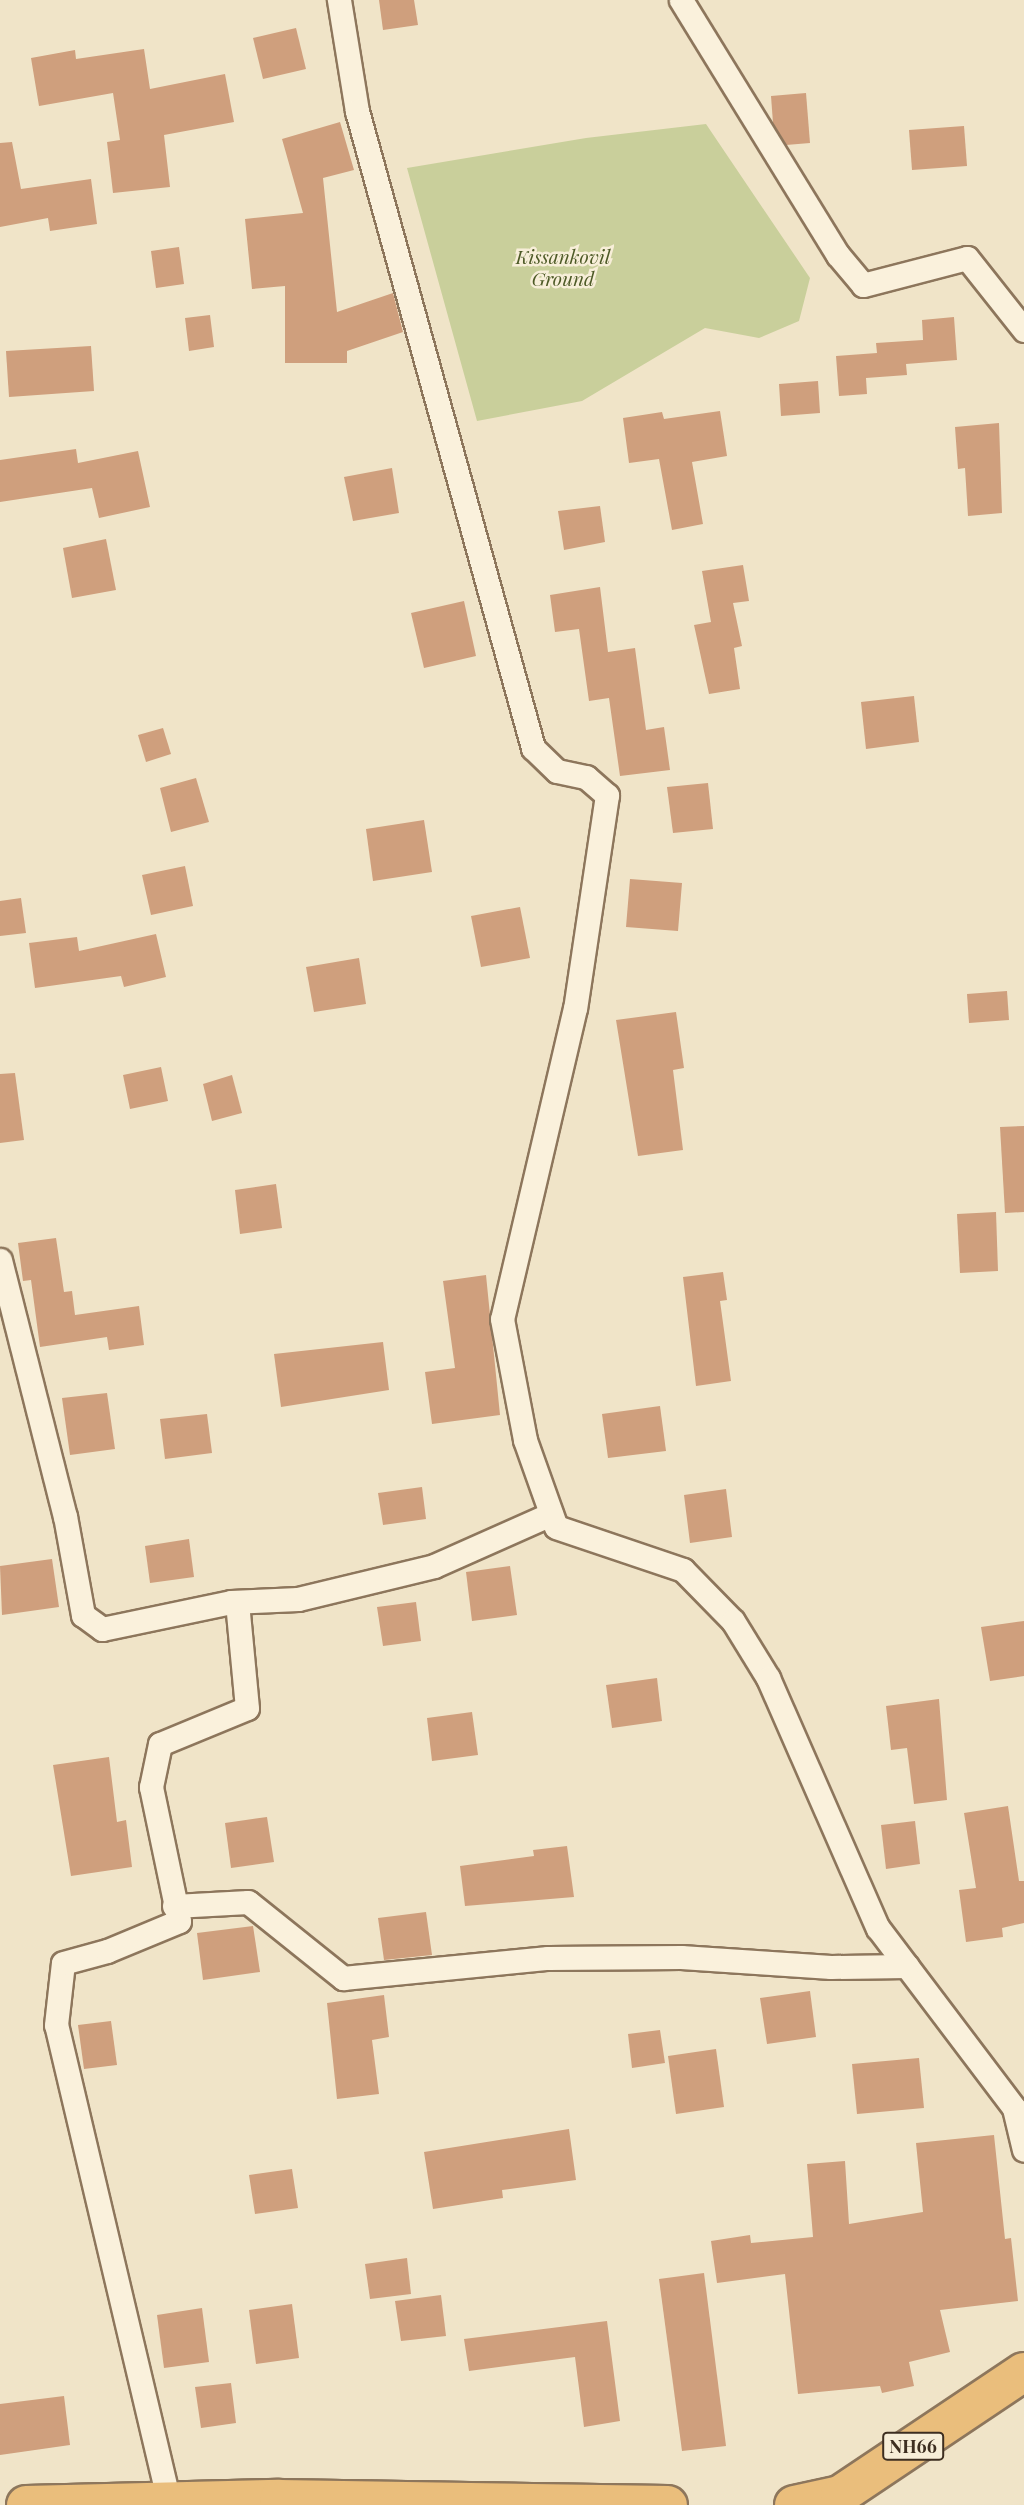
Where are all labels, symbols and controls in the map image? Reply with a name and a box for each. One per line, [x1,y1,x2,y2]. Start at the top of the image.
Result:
park label: Kissankovil Ground [516,246,610,290]
road number: NH66 [881,2432,944,2460]

